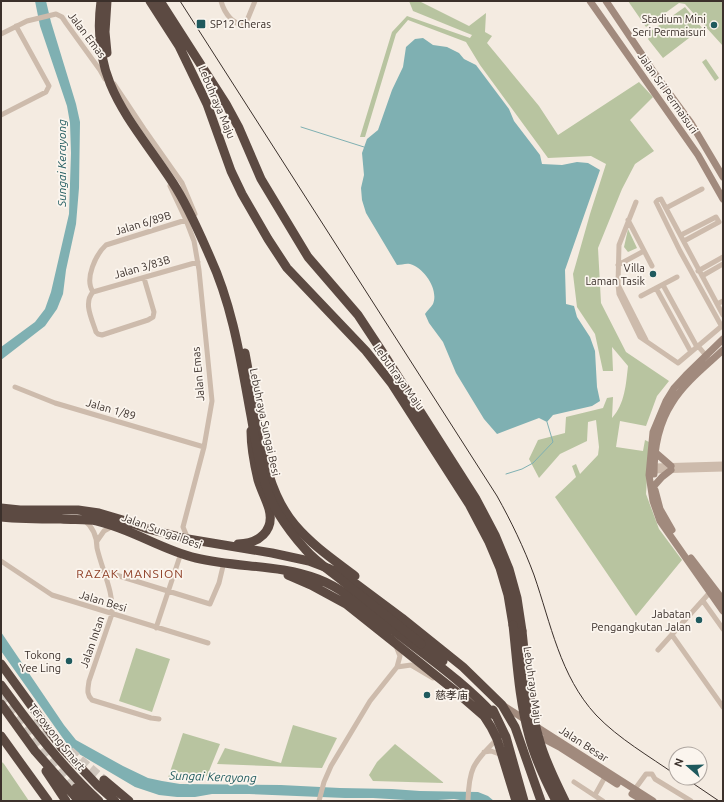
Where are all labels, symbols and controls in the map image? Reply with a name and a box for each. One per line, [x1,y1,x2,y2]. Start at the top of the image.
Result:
street label: Jalan Emas [66,10,108,61]
place label: Stadium Mini Seri Permaisuri [632,13,706,38]
marker: SP12 Cheras [195,18,207,30]
place label: SP12 Cheras [210,18,271,30]
marker: Stadium Mini Seri Permaisuri [709,20,719,30]
street label: Jalan Sri Permaisuri [636,50,700,136]
street label: Lebuhraya Maju [196,64,238,140]
water label: Sungai Kerayong [55,119,68,208]
street label: Jalan 6/89B [113,209,173,237]
street label: Jalan 3/83B [112,253,172,281]
place label: Villa Laman Tasik [585,262,645,287]
marker: Villa Laman Tasik [648,269,658,279]
street label: Lebuhraya Maju [371,342,427,412]
street label: Jalan Emas [190,346,206,402]
street label: Lebuhraya Sungai Besi [248,367,282,477]
street label: Jalan 1/89 [85,396,137,422]
street label: Jalan Sungai Besi [120,511,204,551]
district label: RAZAK MANSION [76,567,184,580]
street label: Jalan Besi [78,588,128,614]
place label: Jabatan Pengangkutan Jalan [591,608,691,633]
street label: Jalan Intan [78,615,106,669]
marker: Jabatan Pengangkutan Jalan [694,615,704,625]
street label: Lebuhraya Maju [522,645,544,725]
place label: Tokong Yee Ling [20,649,61,674]
marker: Tokong Yee Ling [64,656,74,666]
place label: 慈孝庙 [435,689,468,701]
marker: 慈孝庙 [422,690,432,700]
street label: Terowong Smart [27,701,88,773]
street label: Jalan Besar [557,724,611,765]
north arrow [668,746,708,786]
text: N [672,757,686,768]
water label: Sungai Kerayong [168,768,257,785]

